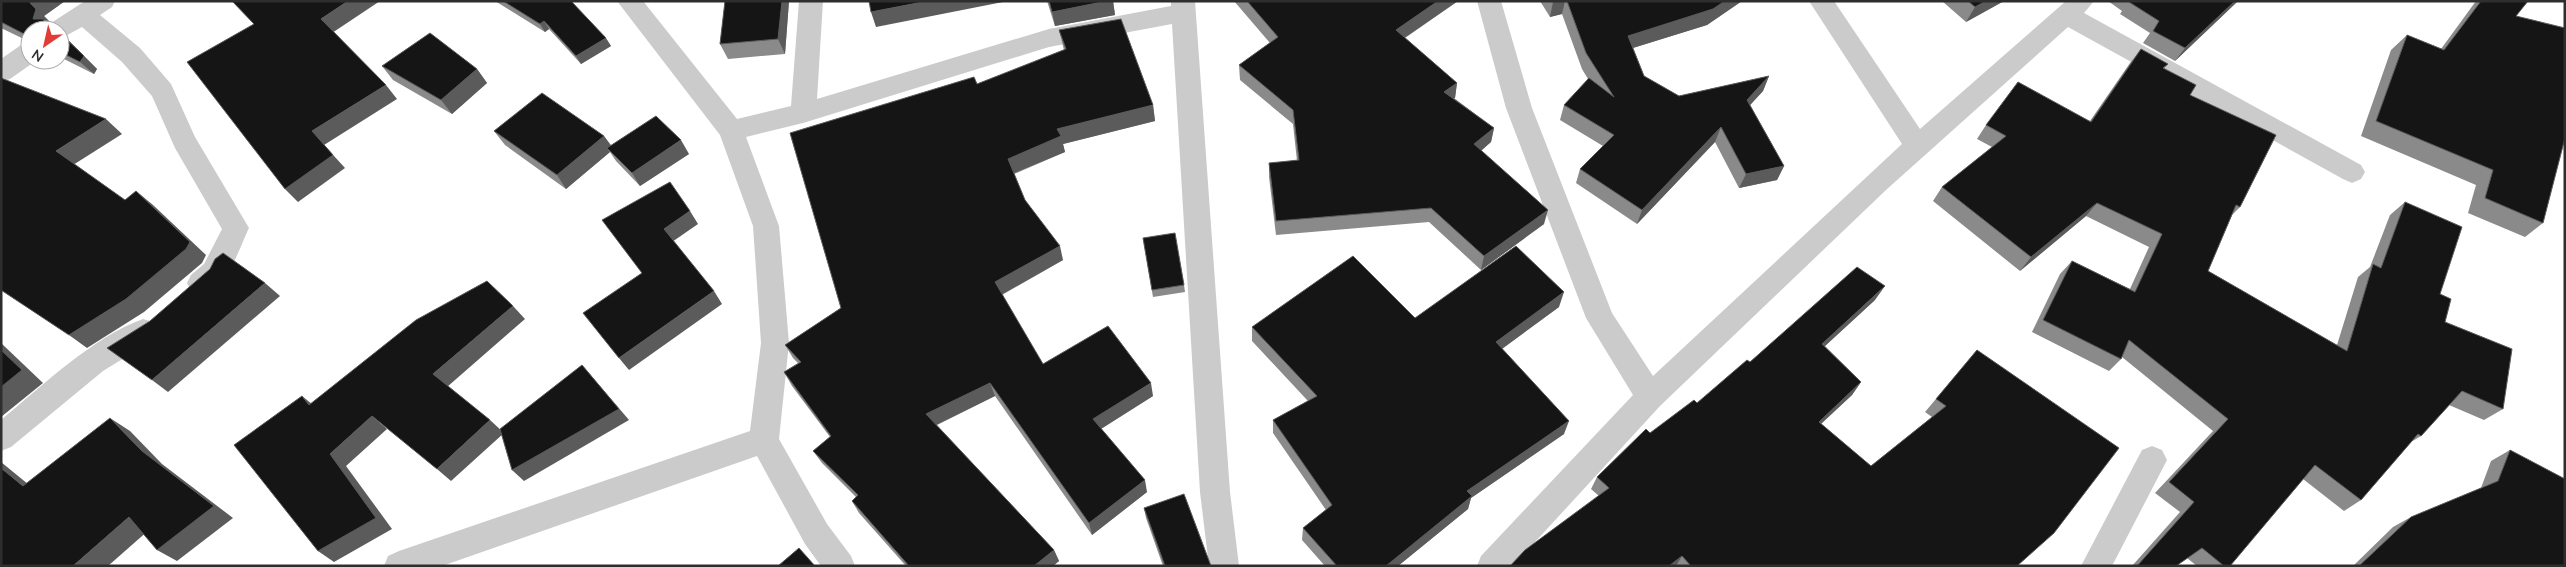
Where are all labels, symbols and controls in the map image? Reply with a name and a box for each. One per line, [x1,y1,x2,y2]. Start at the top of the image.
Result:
north arrow [20,20,70,70]
text: N [28,45,48,66]

